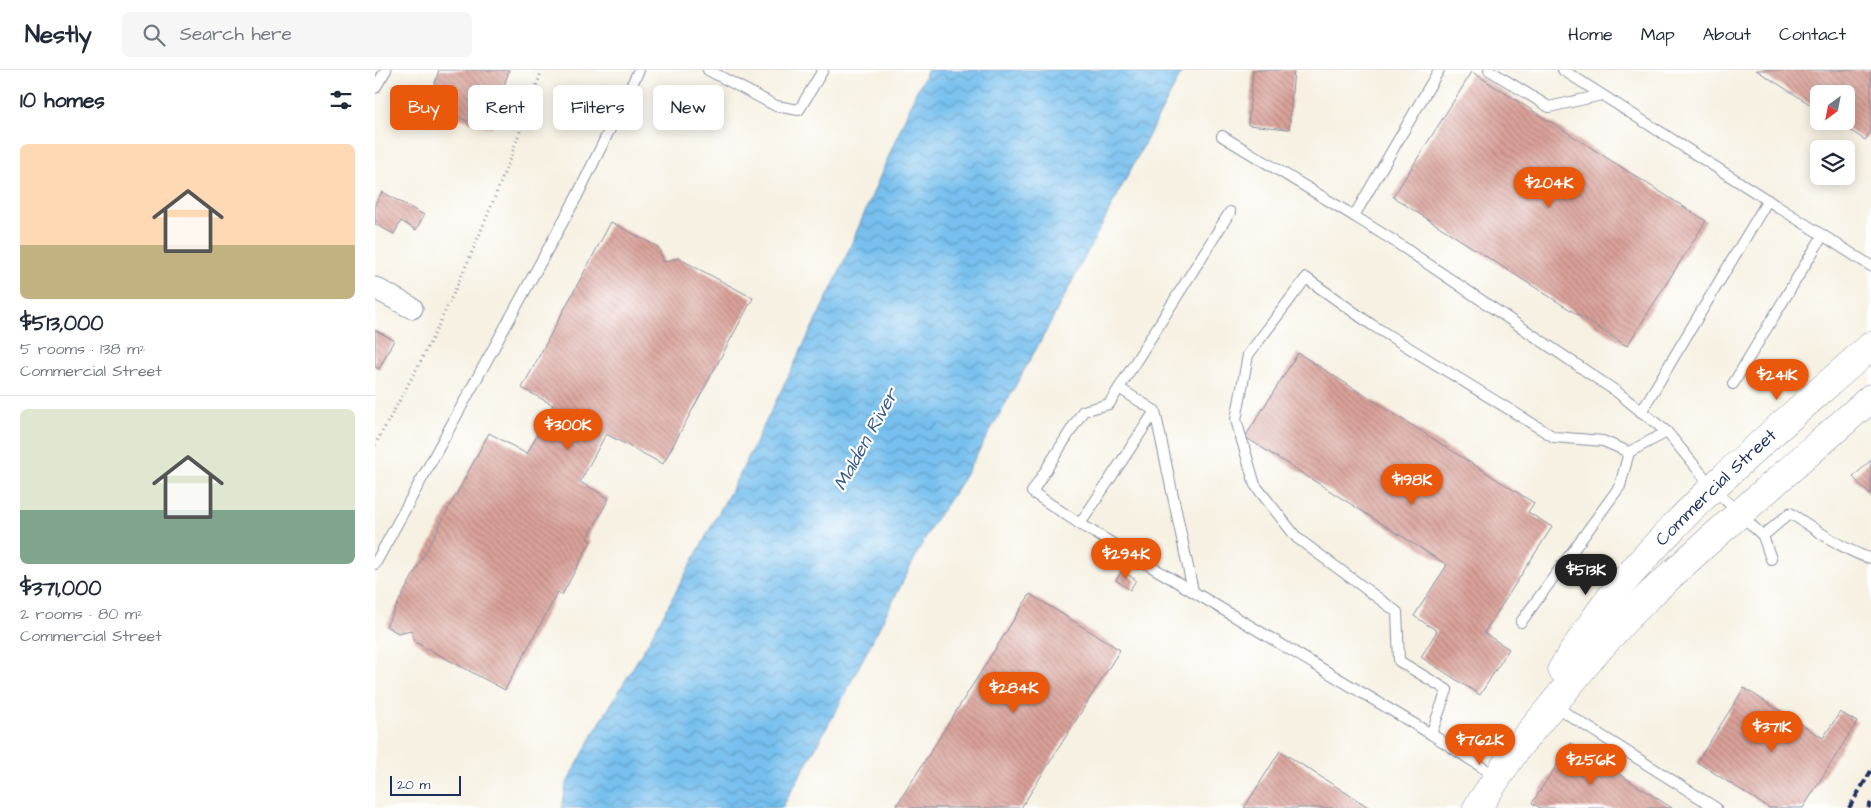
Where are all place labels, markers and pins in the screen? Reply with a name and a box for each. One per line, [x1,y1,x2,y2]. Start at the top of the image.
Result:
pin: $204K [1514,166,1584,209]
pin: $241K [1742,358,1812,401]
pin: $300K [533,408,603,451]
pin: $198K [1377,464,1447,506]
pin: $294K [1091,538,1161,580]
pin: $513K [1551,554,1621,596]
pin: $284K [979,672,1049,714]
pin: $371K [1737,710,1807,753]
pin: $762K [1445,724,1515,766]
pin: $256K [1556,744,1626,786]

